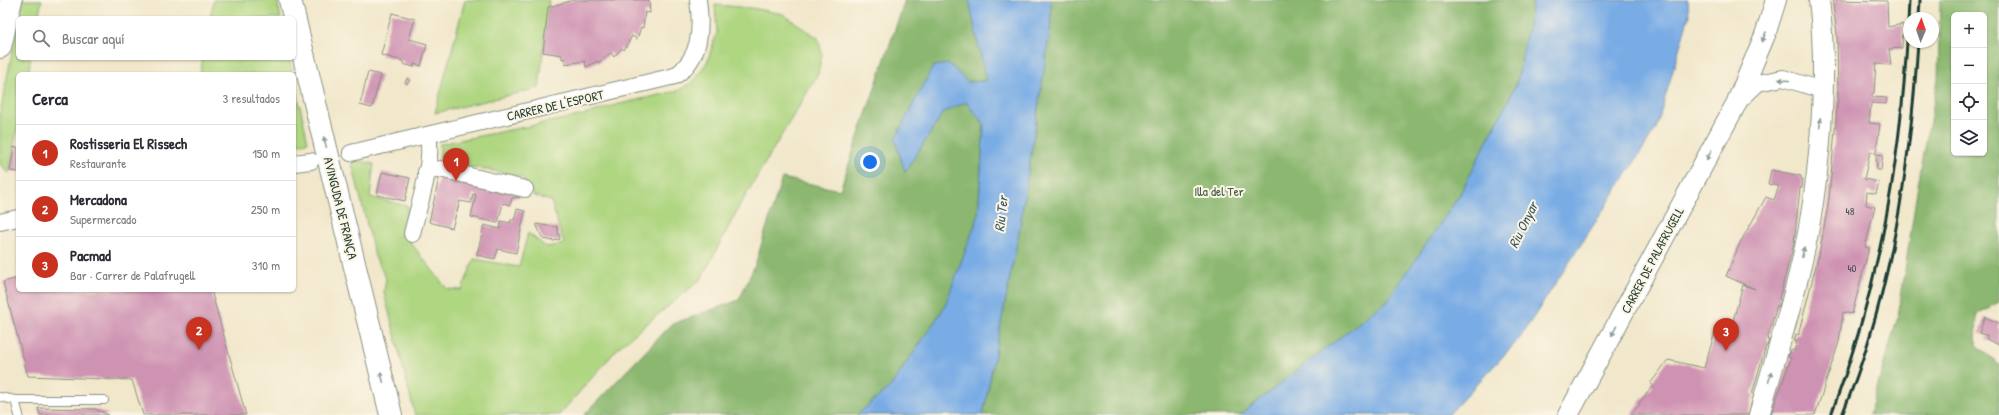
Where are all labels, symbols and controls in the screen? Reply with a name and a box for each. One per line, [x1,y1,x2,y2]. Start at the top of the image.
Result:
north arrow [1903,12,1939,48]
map controls [1951,12,1987,156]
button: + [1951,12,1987,48]
search box [16,16,296,60]
icon: search [30,27,52,49]
text: Buscar aquí [62,28,125,49]
one-way arrow [1761,32,1767,43]
button: − [1951,48,1987,84]
one-way arrow [1778,77,1791,83]
button: locate [1951,84,1987,120]
street label: CARRER DE L'ESPORT [505,85,606,125]
text: Cerca [32,87,68,110]
text: 3 resultados [222,89,280,107]
one-way arrow [1817,116,1823,129]
button: layers [1951,120,1987,156]
text: Rostisseria El Rissech [70,133,187,154]
one-way arrow [322,136,328,148]
text: 1 [43,144,47,162]
text: 150 m [252,144,280,162]
pin: 1 [443,148,469,181]
one-way arrow [1705,149,1712,160]
your location [860,152,880,172]
text: Restaurante [70,154,126,172]
street label: AVINGUDA DE FRANÇA [320,155,363,262]
park label: Illa del Ter [1194,182,1244,200]
text: Mercadona [70,189,127,210]
water label: Riu Ter [989,194,1012,233]
water label: Riu Onyar [1503,197,1543,252]
text: 2 [42,200,48,218]
text: 250 m [251,200,280,218]
street label: CARRER DE PALAFRUGELL [1616,203,1688,316]
house number: 48 [1846,204,1855,218]
text: Supermercado [70,210,136,228]
text: Pacmad [70,245,111,266]
one-way arrow [1801,246,1807,258]
text: 3 [42,256,48,274]
text: 310 m [252,256,280,274]
house number: 40 [1847,261,1857,275]
text: Bar · Carrer de Palafrugell [70,266,195,284]
pin: 2 [186,317,212,350]
pin: 3 [1713,318,1739,351]
one-way arrow [1610,325,1617,336]
one-way arrow [379,371,385,383]
one-way arrow [1767,371,1773,383]

